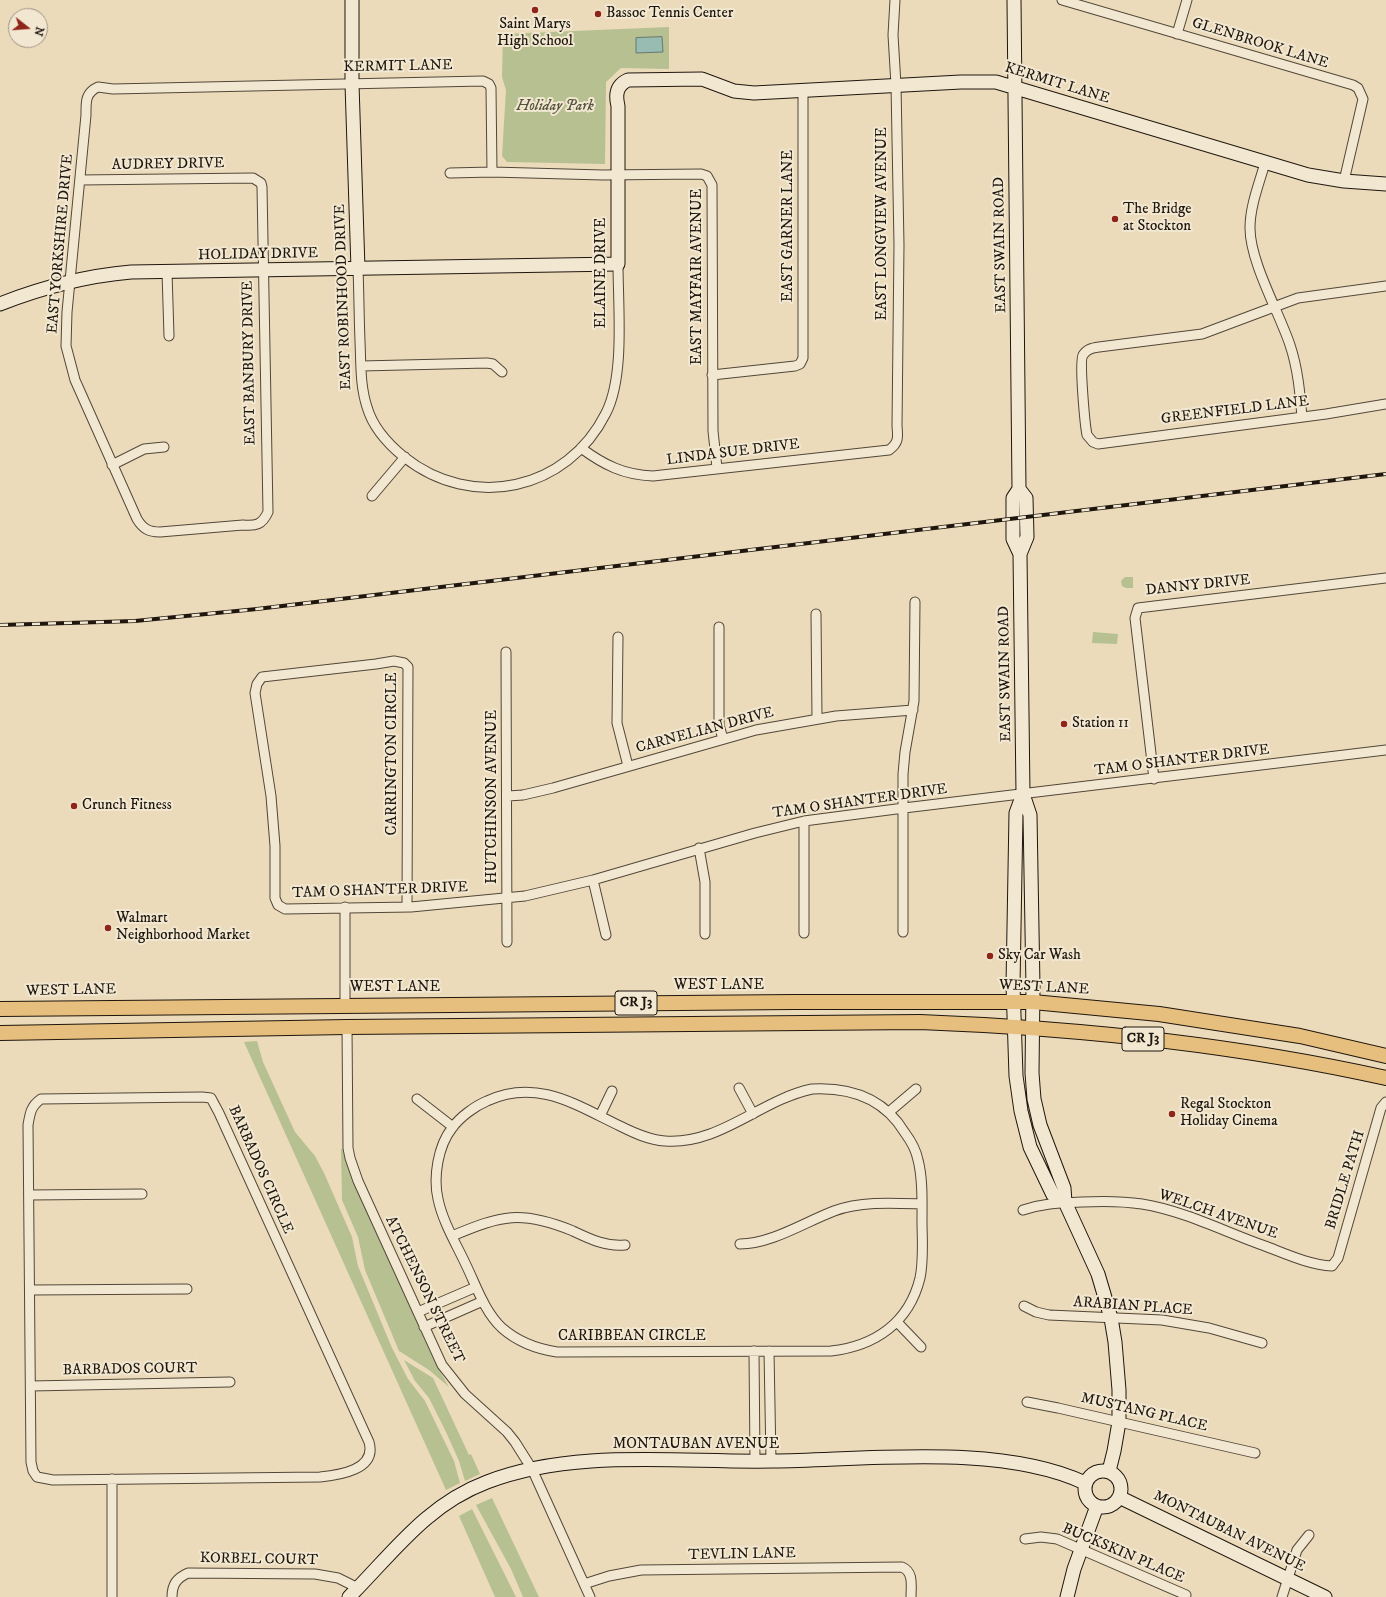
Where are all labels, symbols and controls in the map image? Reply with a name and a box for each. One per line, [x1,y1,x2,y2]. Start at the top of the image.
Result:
marker: Saint Marys High School [530,5,540,15]
place label: Bassoc Tennis Center [606,5,733,23]
north arrow [8,8,48,48]
marker: Bassoc Tennis Center [593,9,603,19]
street label: GLENBROOK LANE [1190,15,1330,73]
place label: Saint Marys High School [497,16,573,51]
text: N [31,25,47,38]
street label: KERMIT LANE [343,57,453,77]
street label: KERMIT LANE [1002,59,1112,109]
park label: Holiday Park [516,98,594,116]
street label: EAST LONGVIEW AVENUE [874,127,892,321]
street label: EAST GARNER LANE [780,150,798,302]
street label: EAST YORKSHIRE DRIVE [44,153,78,335]
street label: AUDREY DRIVE [112,155,224,175]
street label: EAST SWAIN ROAD [991,177,1011,313]
street label: EAST MAYFAIR AVENUE [689,189,707,365]
place label: The Bridge at Stockton [1123,201,1191,236]
street label: EAST ROBINHOOD DRIVE [332,204,356,390]
marker: The Bridge at Stockton [1110,214,1120,224]
street label: ELAINE DRIVE [593,218,611,328]
street label: HOLIDAY DRIVE [198,245,318,265]
street label: EAST BANBURY DRIVE [240,280,260,446]
street label: GREENFIELD LANE [1160,393,1310,429]
street label: LINDA SUE DRIVE [666,436,800,470]
street label: DANNY DRIVE [1145,572,1251,600]
street label: EAST SWAIN ROAD [996,606,1016,742]
street label: CARRINGTON CIRCLE [384,672,402,836]
street label: CARNELIAN DRIVE [634,704,776,758]
street label: HUTCHINSON AVENUE [484,710,502,884]
place label: Station 11 [1072,715,1129,733]
marker: Station 11 [1059,719,1069,729]
street label: TAM O SHANTER DRIVE [1094,741,1270,781]
street label: TAM O SHANTER DRIVE [772,781,948,823]
place label: Crunch Fitness [82,797,172,815]
marker: Crunch Fitness [69,801,79,811]
street label: TAM O SHANTER DRIVE [292,879,468,903]
place label: Walmart Neighborhood Market [116,910,250,945]
marker: Walmart Neighborhood Market [103,923,113,933]
place label: Sky Car Wash [998,947,1081,965]
marker: Sky Car Wash [985,951,995,961]
street label: WEST LANE [674,977,764,995]
street label: WEST LANE [998,977,1090,999]
street label: WEST LANE [350,979,440,997]
street label: WEST LANE [26,981,116,1001]
road number: CR J3 [615,991,657,1015]
road number: CR J3 [1122,1027,1164,1051]
place label: Regal Stockton Holiday Cinema [1180,1096,1278,1131]
street label: BARBADOS CIRCLE [224,1103,296,1237]
marker: Regal Stockton Holiday Cinema [1167,1109,1177,1119]
street label: BRIDLE PATH [1322,1128,1370,1232]
street label: WELCH AVENUE [1156,1186,1280,1244]
street label: ATCHENSON STREET [380,1213,468,1367]
street label: ARABIAN PLACE [1073,1294,1193,1320]
street label: CARIBBEAN CIRCLE [558,1328,706,1346]
street label: BARBADOS COURT [63,1360,197,1380]
street label: MUSTANG PLACE [1079,1390,1209,1436]
street label: MONTAUBAN AVENUE [613,1436,779,1454]
street label: MONTAUBAN AVENUE [1150,1487,1308,1577]
street label: BUCKSKIN PLACE [1059,1520,1187,1588]
street label: TEVLIN LANE [688,1545,796,1565]
street label: KORBEL COURT [200,1550,318,1570]

